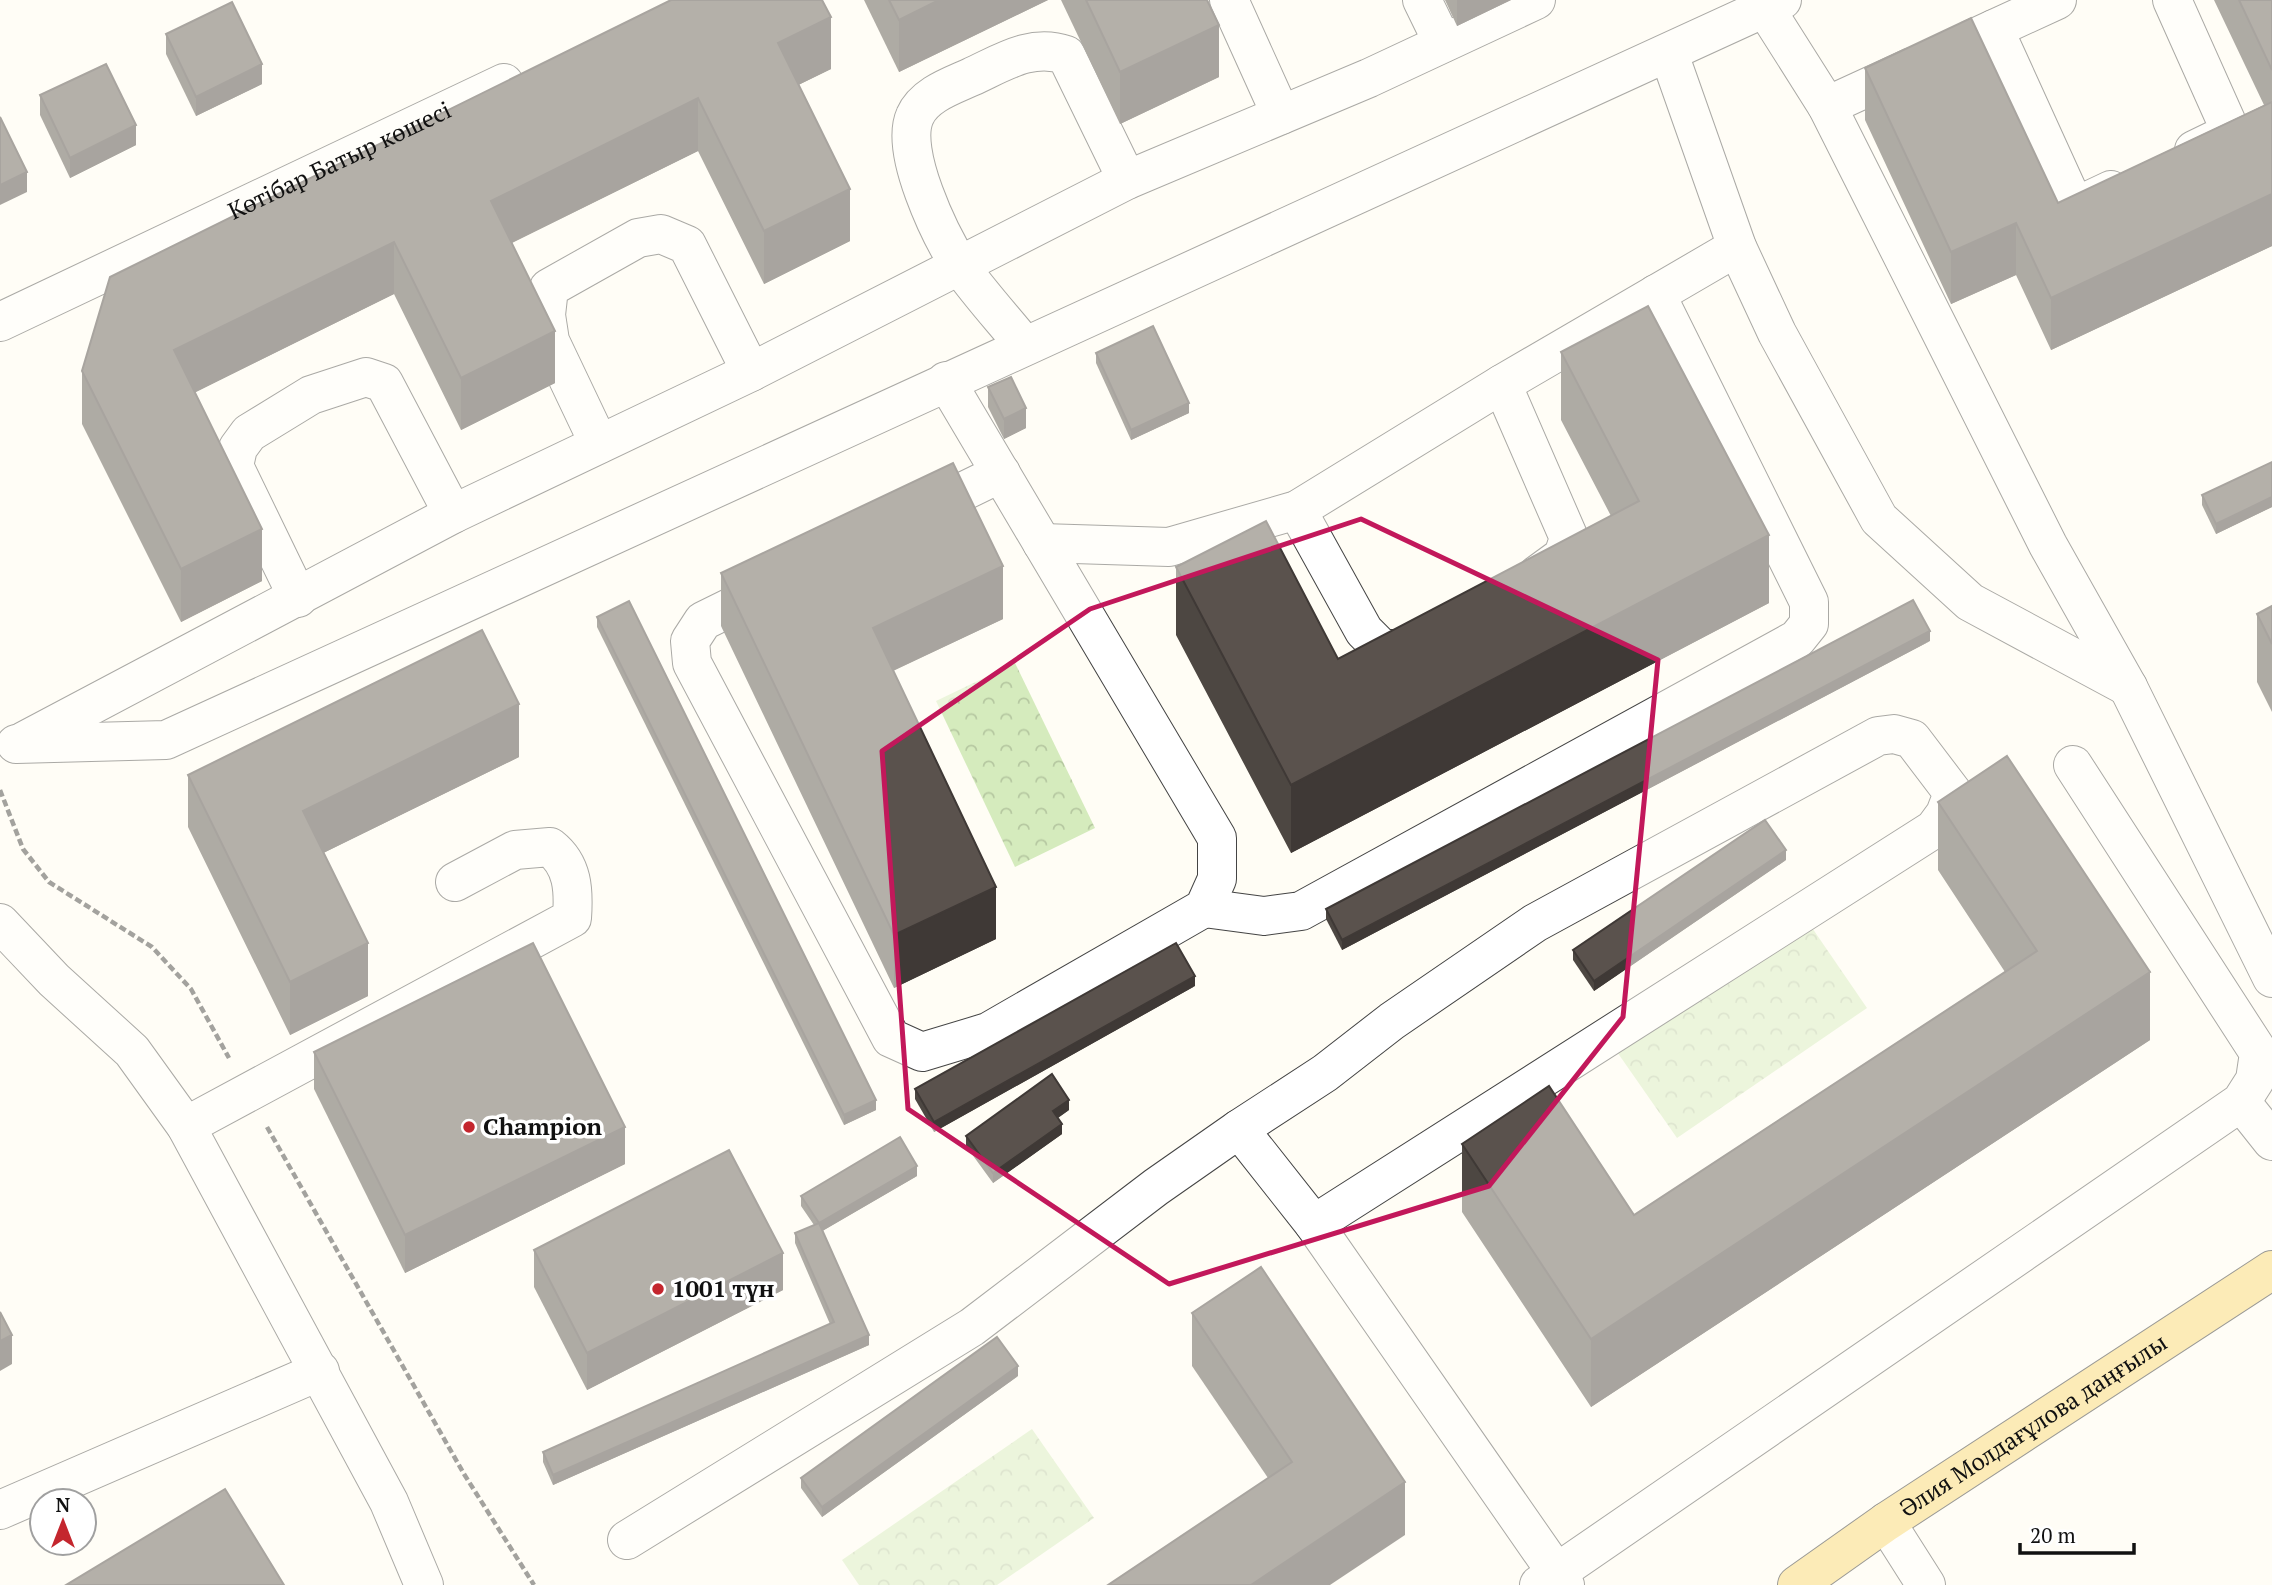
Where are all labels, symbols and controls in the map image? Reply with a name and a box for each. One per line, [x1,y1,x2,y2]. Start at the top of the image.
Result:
street label: Көтібар Батыр көшесі [222,93,456,227]
place label: Champion [483,1110,602,1142]
marker: Champion [461,1119,477,1135]
place label: 1001 түн [672,1272,774,1304]
marker: 1001 түн [650,1281,666,1297]
street label: Әлия Молдағұлова даңғылы [1893,1326,2173,1524]
north arrow [28,1487,98,1557]
text: N [56,1492,71,1517]
scale bar [2020,1512,2134,1556]
text: 20 m [2030,1521,2076,1549]

